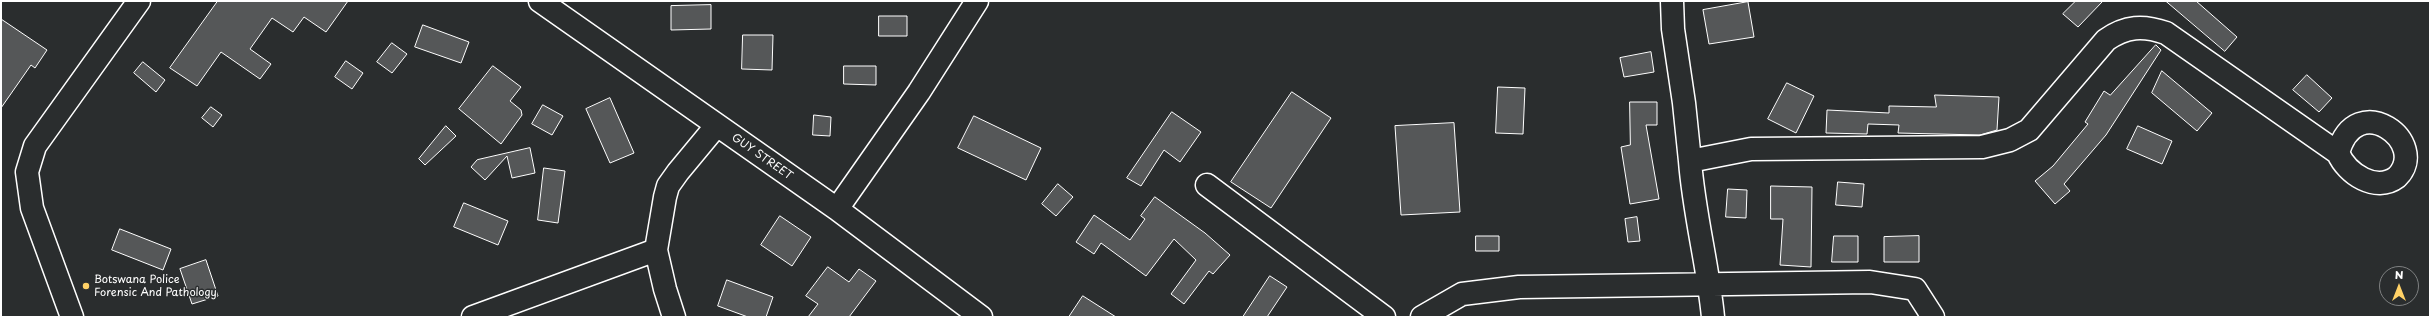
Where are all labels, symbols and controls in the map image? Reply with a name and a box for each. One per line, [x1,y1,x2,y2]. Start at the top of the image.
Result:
street label: GUY STREET [729,131,795,183]
north arrow [2379,266,2419,306]
text: N [2395,266,2403,283]
place label: Botswana Police Forensic And Pathology [94,273,217,299]
marker: Botswana Police Forensic And Pathology [81,281,91,291]

